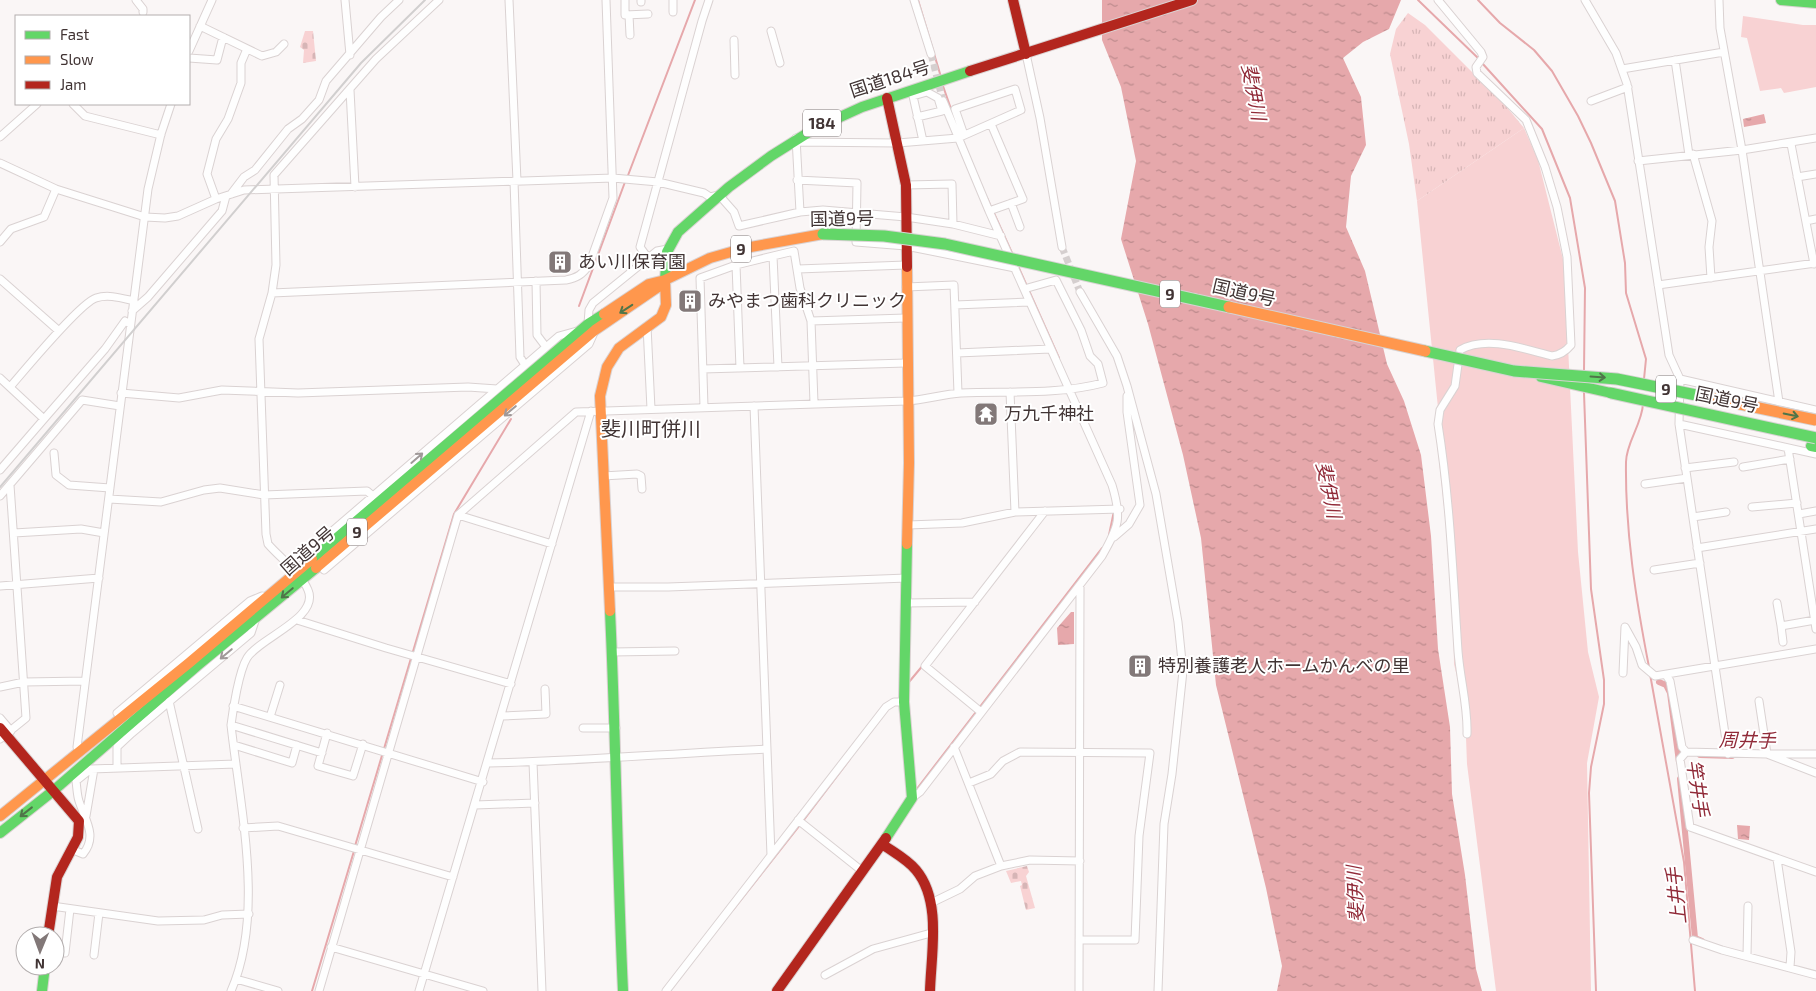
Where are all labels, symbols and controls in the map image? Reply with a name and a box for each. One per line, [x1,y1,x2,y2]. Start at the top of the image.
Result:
legend [15,15,190,105]
text: Fast [60,25,90,43]
text: Slow [60,50,94,68]
street label: 国道184号 [847,55,933,101]
water label: 斐伊川 [1238,62,1272,124]
text: Jam [60,75,86,93]
road number: 184 [803,110,841,136]
street label: 国道9号 [810,206,874,230]
road number: 9 [731,235,751,262]
building icon: あい川保育園 [547,249,573,275]
place label: あい川保育園 [578,250,686,272]
street label: 国道9号 [1210,274,1278,310]
road number: 9 [1160,280,1180,308]
building icon: みやまつ歯科クリニック [677,288,703,314]
place label: みやまつ歯科クリニック [708,289,906,311]
one-way arrow [620,305,634,315]
one-way arrow [1589,373,1605,382]
road number: 9 [1656,376,1676,402]
street label: 国道9号 [1693,382,1761,416]
temple icon: 万九千神社 [973,401,999,427]
place label: 万九千神社 [1004,402,1094,424]
one-way arrow [503,406,516,417]
one-way arrow [1783,410,1799,420]
district label: 斐川町併川 [601,416,701,440]
one-way arrow [411,452,424,463]
water label: 斐伊川 [1312,460,1347,522]
road number: 9 [347,518,367,546]
street label: 国道9号 [276,521,339,580]
one-way arrow [281,587,294,598]
one-way arrow [219,649,232,660]
building icon: 特別養護老人ホームかんべの里 [1127,653,1153,679]
place label: 特別養護老人ホームかんべの里 [1158,654,1409,676]
water label: 周井手 [1718,728,1777,752]
water label: 竿井手 [1683,758,1714,819]
one-way arrow [20,806,33,817]
water label: 斐伊川 [1341,863,1367,923]
water label: 上井手 [1661,866,1690,926]
north arrow [15,926,65,976]
text: N [35,956,45,973]

